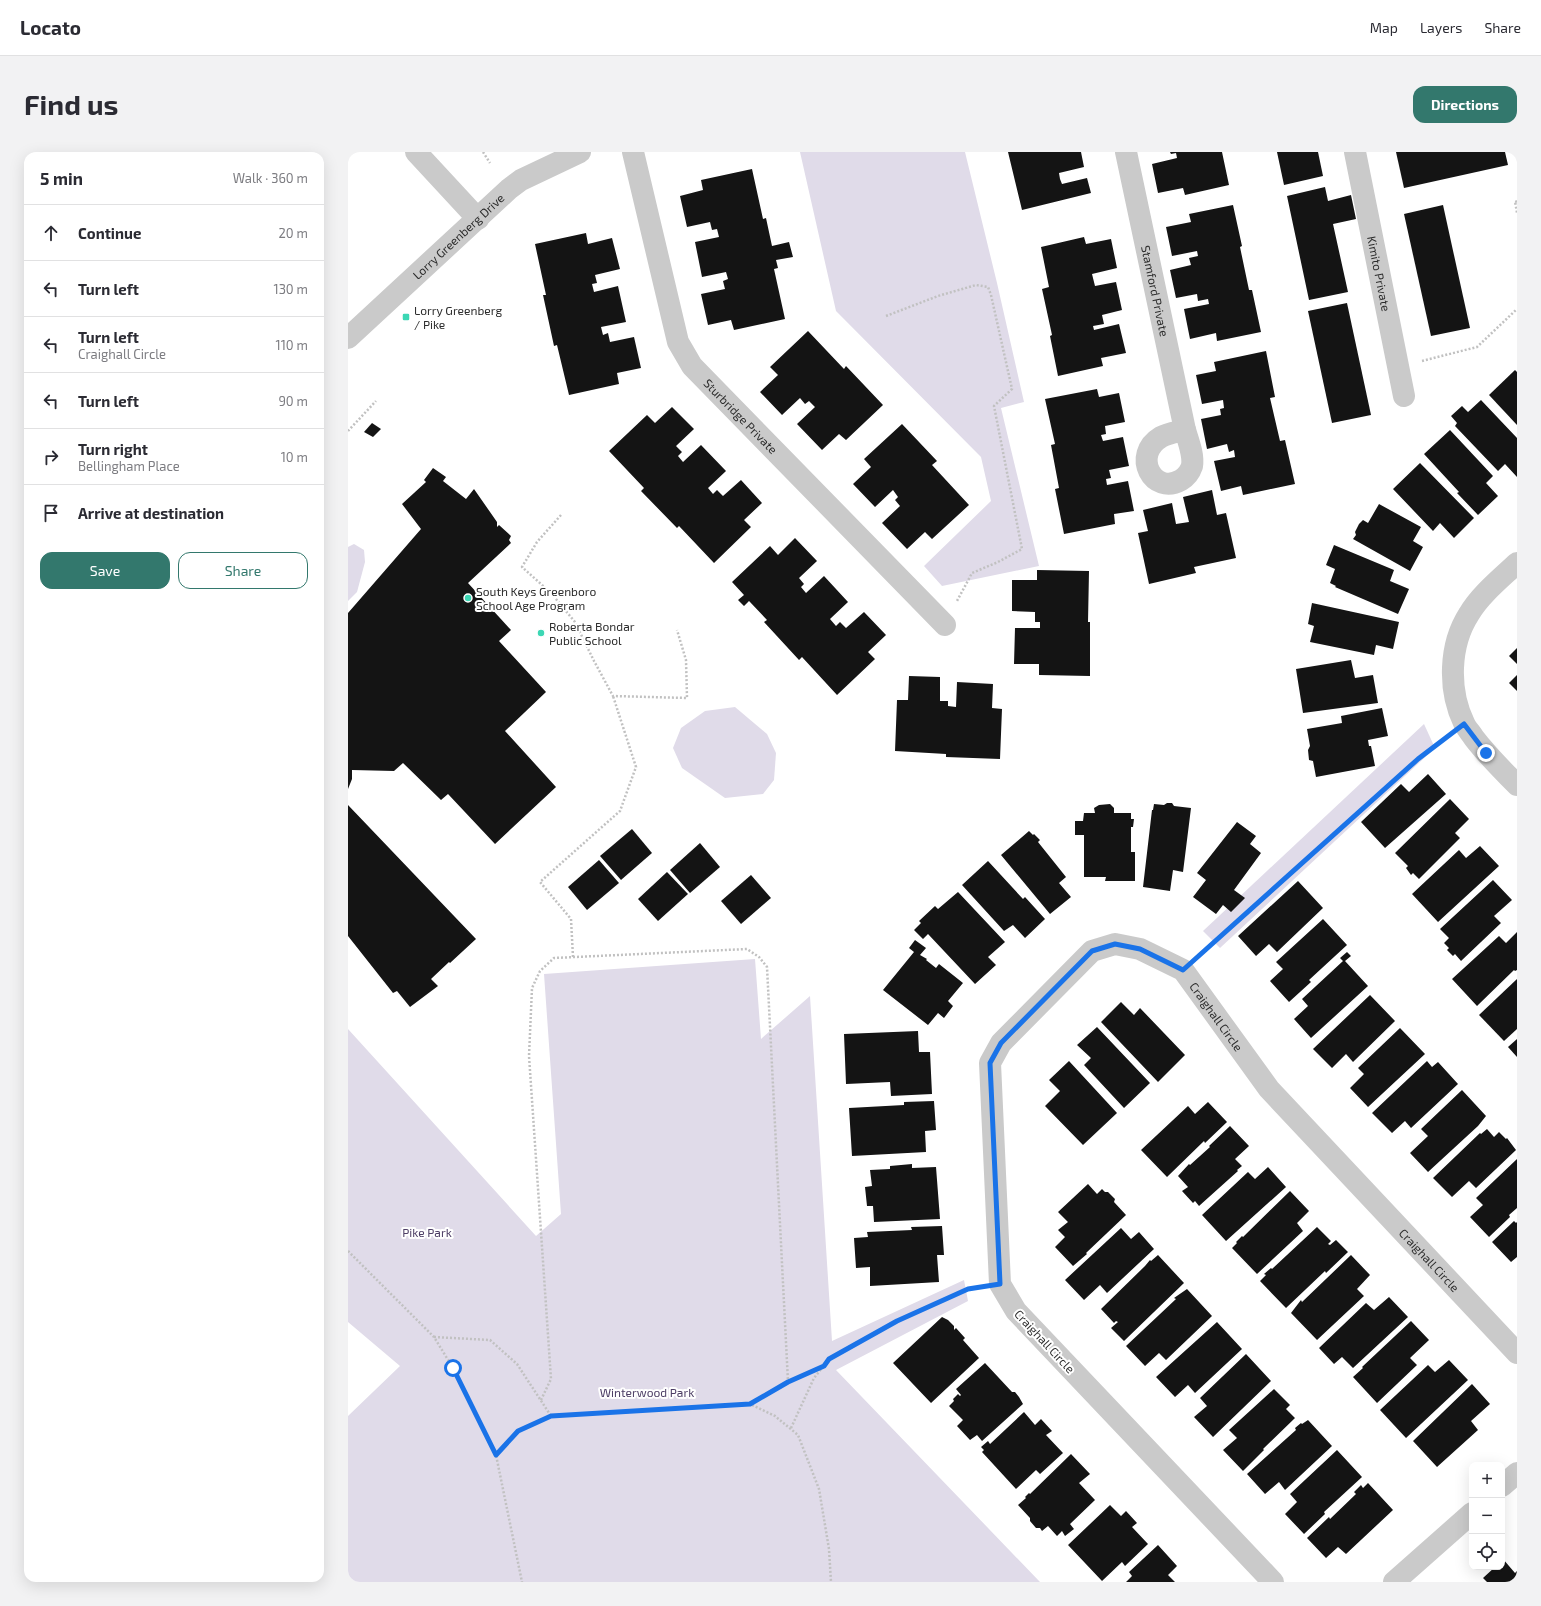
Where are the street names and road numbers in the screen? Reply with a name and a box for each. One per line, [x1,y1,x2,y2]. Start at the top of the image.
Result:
street label: Lorry Greenberg Drive [409,190,507,282]
street label: Kimito Private [1365,235,1394,312]
street label: Stamford Private [1139,244,1172,338]
street label: Sturbridge Private [701,376,781,456]
street label: Craighall Circle [1187,979,1246,1054]
street label: Craighall Circle [1397,1225,1463,1294]
street label: Craighall Circle [1012,1306,1078,1376]

